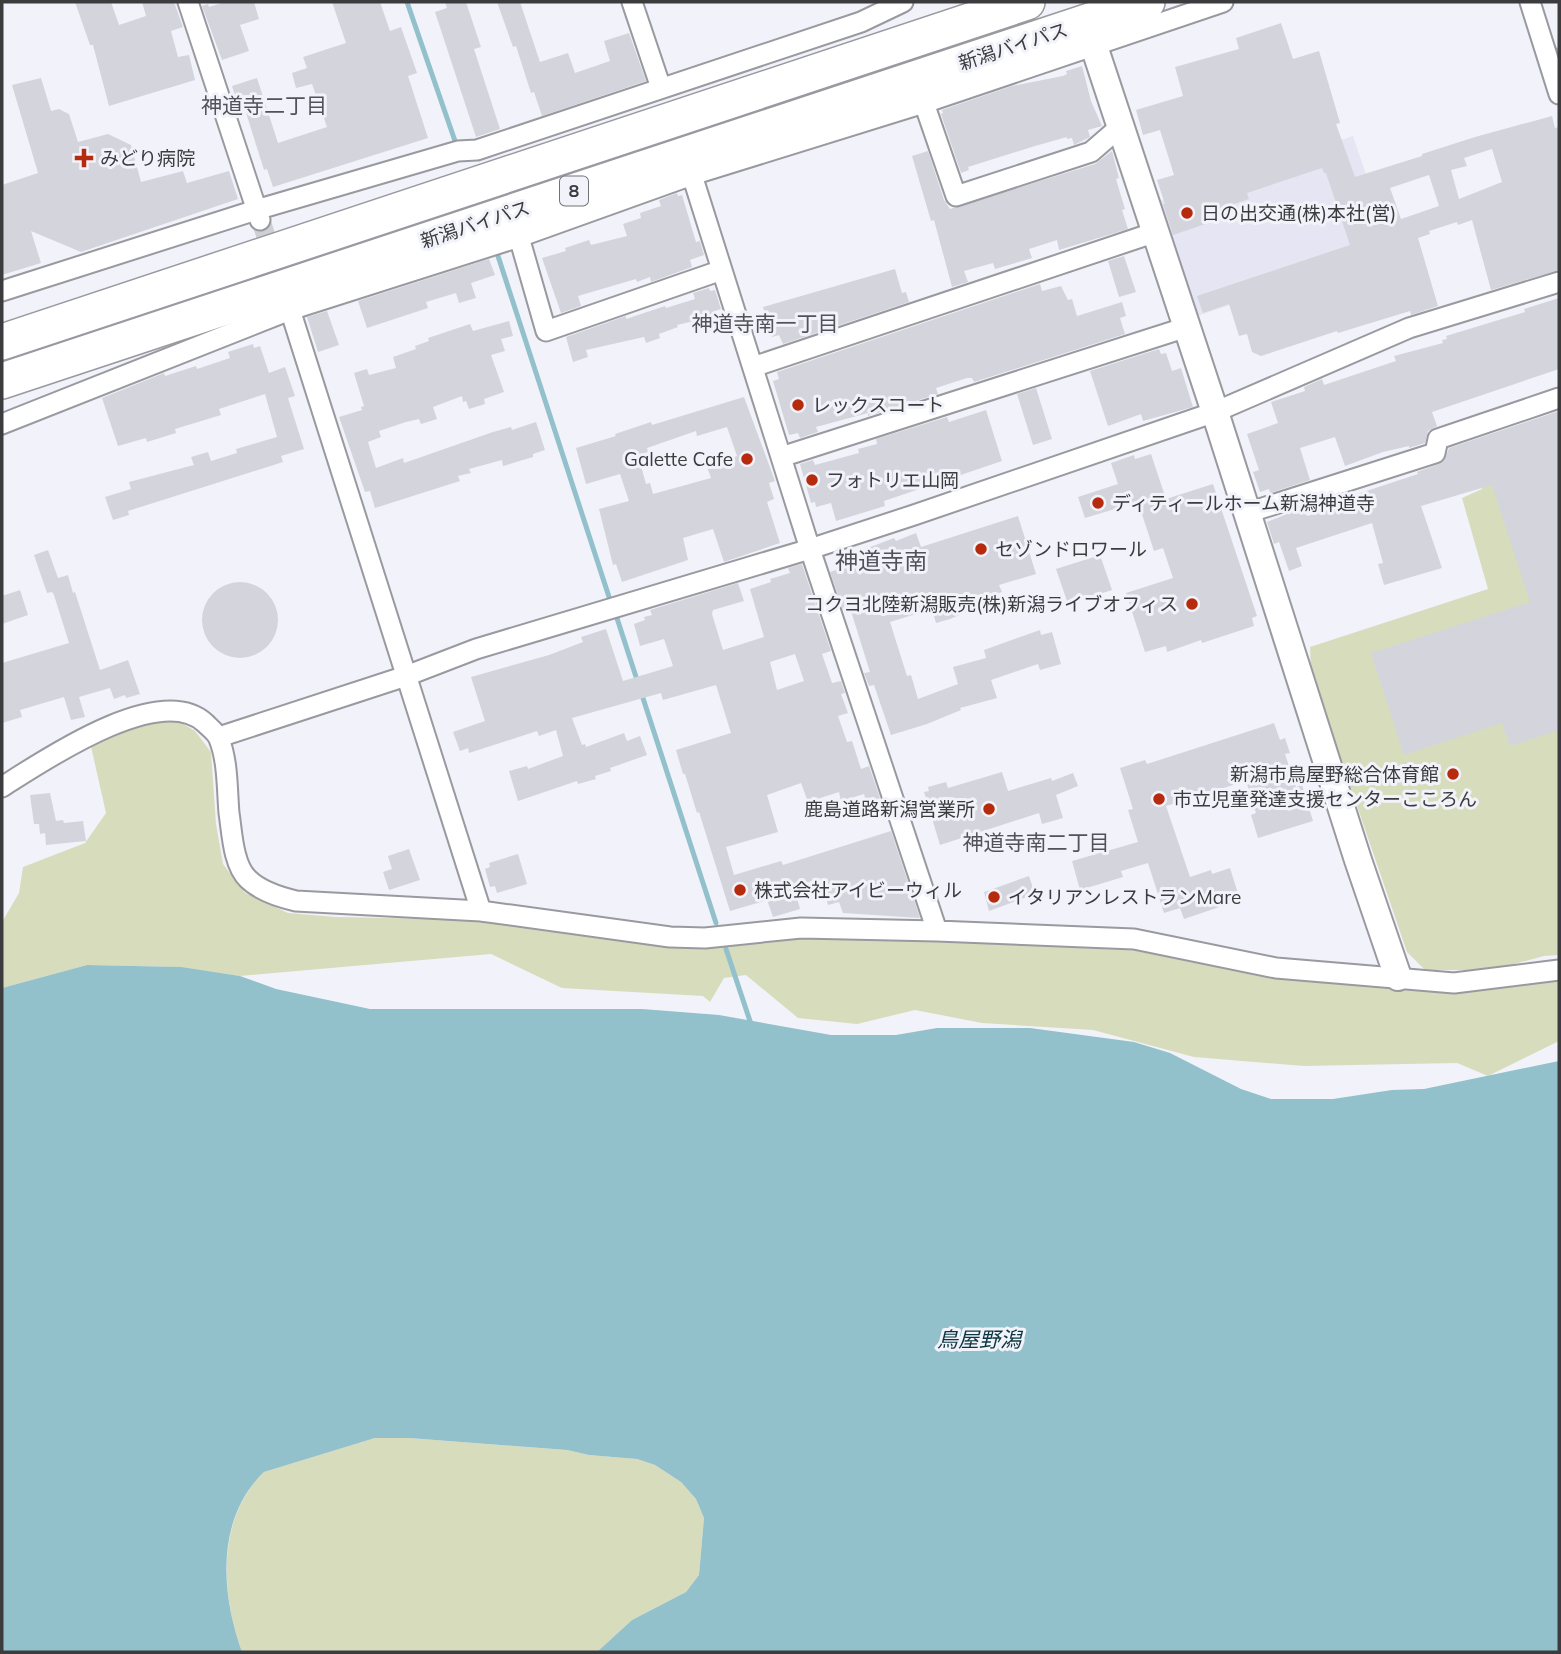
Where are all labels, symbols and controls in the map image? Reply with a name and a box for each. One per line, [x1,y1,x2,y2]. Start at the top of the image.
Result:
street label: 新潟バイパス [955,17,1071,75]
district label: 神道寺二丁目 [201,92,327,118]
place label: みどり病院 [100,146,195,170]
marker: みどり病院 [74,148,94,168]
road number: 8 [560,176,588,206]
street label: 新潟バイパス [417,195,533,253]
place label: 日の出交通(株)本社(営) [1201,201,1396,225]
marker: 日の出交通(株)本社(営) [1179,205,1195,221]
district label: 神道寺南一丁目 [692,310,839,336]
place label: レックスコート [812,393,944,417]
marker: レックスコート [790,397,806,413]
place label: Galette Cafe [624,447,733,471]
marker: Galette Cafe [739,451,755,467]
place label: フォトリエ山岡 [826,468,959,492]
marker: フォトリエ山岡 [804,472,820,488]
place label: ディティールホーム新潟神道寺 [1112,491,1375,515]
marker: ディティールホーム新潟神道寺 [1090,495,1106,511]
place label: セゾンドロワール [995,537,1147,561]
marker: セゾンドロワール [973,541,989,557]
district label: 神道寺南 [835,546,927,575]
place label: コクヨ北陸新潟販売(株)新潟ライブオフィス [805,592,1178,616]
marker: コクヨ北陸新潟販売(株)新潟ライブオフィス [1184,596,1200,612]
place label: 新潟市鳥屋野総合体育館 [1230,762,1439,786]
marker: 新潟市鳥屋野総合体育館 [1445,766,1461,782]
place label: 市立児童発達支援センターこころん [1173,787,1477,811]
marker: 市立児童発達支援センターこころん [1151,791,1167,807]
place label: 鹿島道路新潟営業所 [804,797,975,821]
marker: 鹿島道路新潟営業所 [981,801,997,817]
district label: 神道寺南二丁目 [963,829,1110,855]
place label: 株式会社アイビーウィル [754,878,962,902]
marker: 株式会社アイビーウィル [732,882,748,898]
place label: イタリアンレストランMare [1008,885,1241,909]
marker: イタリアンレストランMare [986,889,1002,905]
water label: 鳥屋野潟 [937,1326,1024,1352]

